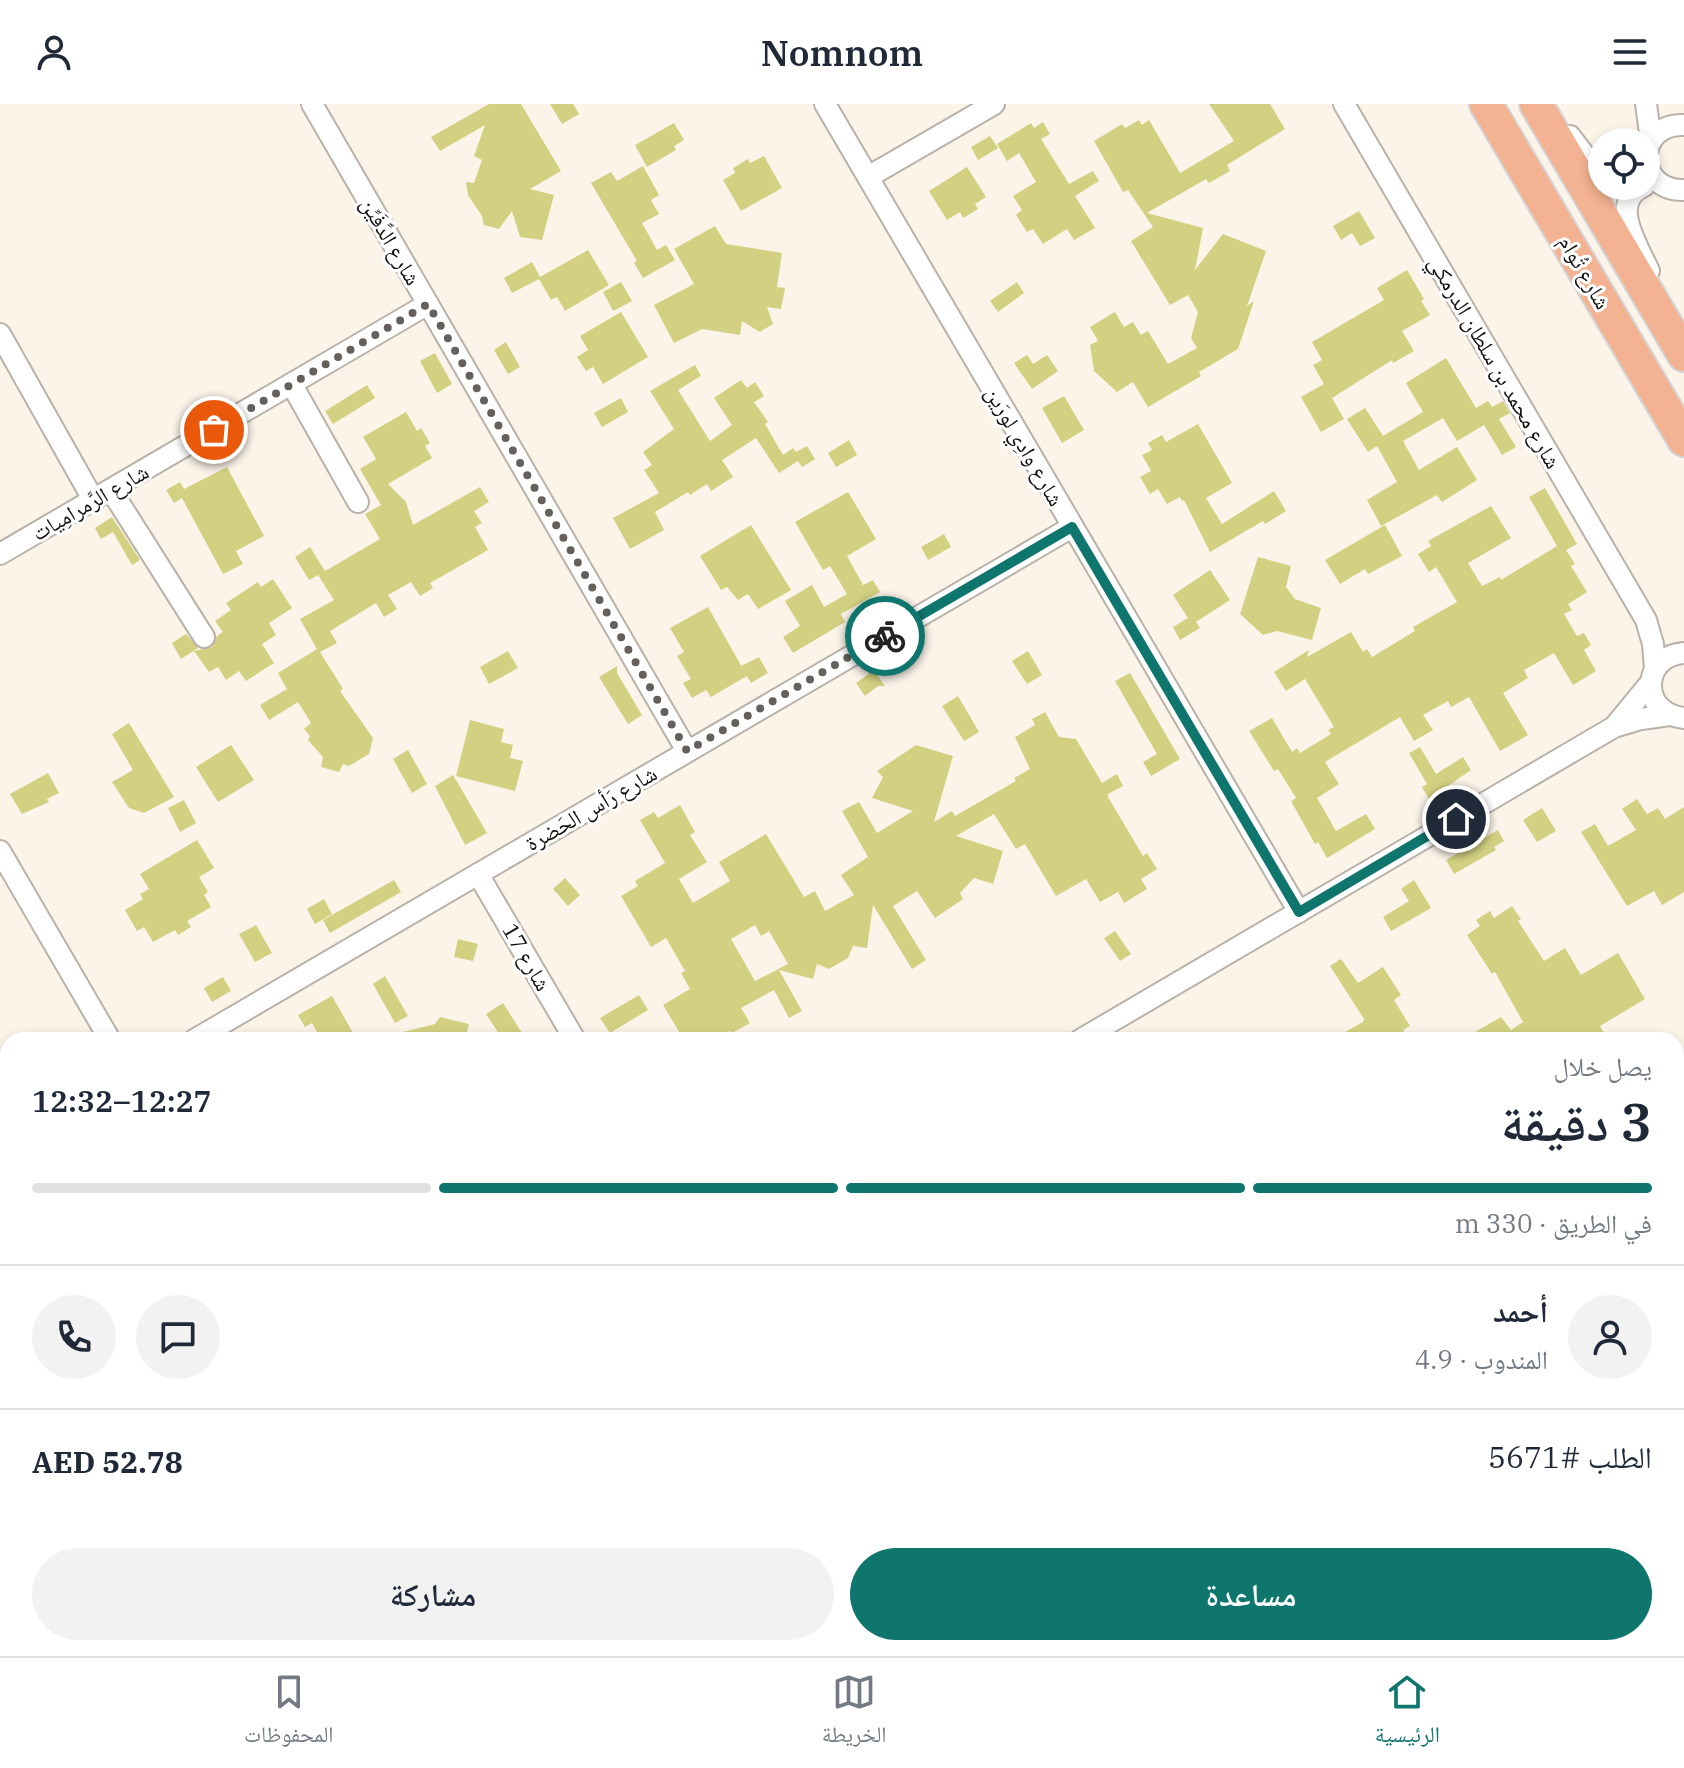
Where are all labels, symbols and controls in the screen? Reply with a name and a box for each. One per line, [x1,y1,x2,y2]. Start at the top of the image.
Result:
text: Nomnom [761,29,923,76]
icon: person [32,30,76,74]
icon: menu [1608,30,1652,74]
map controls [1588,128,1660,200]
button: locate [1588,128,1660,200]
street label: شارع الدِّفَيِّن [355,191,428,290]
street label: شارع تُوام [1552,230,1618,314]
street label: شارع محمد بن سلطان الدرمكي [1419,250,1568,475]
street label: شارع وادِي لورَين [976,380,1072,513]
pin [180,396,248,464]
icon: bag [192,408,236,452]
street label: شارع الرَّمرامِيات [26,456,153,547]
courier [845,596,925,676]
icon: bike [863,614,907,658]
street label: شارع رَأس الحَضرة [520,758,662,857]
pin [1422,785,1490,853]
icon: home [1434,797,1478,841]
street label: شارع 17 [497,918,558,996]
text: يصل خلال [1554,1049,1652,1083]
text: 12:27–12:32 [32,1081,212,1120]
text: 3 دقيقة [1501,1088,1652,1155]
text: في الطريق · 330 m [1455,1206,1652,1240]
text: أحمد [1493,1291,1548,1330]
button: phone [32,1295,116,1379]
button: chat [136,1295,220,1379]
button: person [1568,1295,1652,1379]
text: المندوب · 4.9 [1415,1342,1548,1376]
text: الطلب #5671 [1488,1437,1652,1476]
text: AED 52.78 [32,1442,183,1481]
button: مشاركة [32,1548,834,1640]
button: مساعدة [850,1548,1652,1640]
tab: المحفوظات [244,1670,334,1756]
tab: الخريطة [822,1670,887,1756]
tab: الرئيسية [1375,1670,1440,1756]

